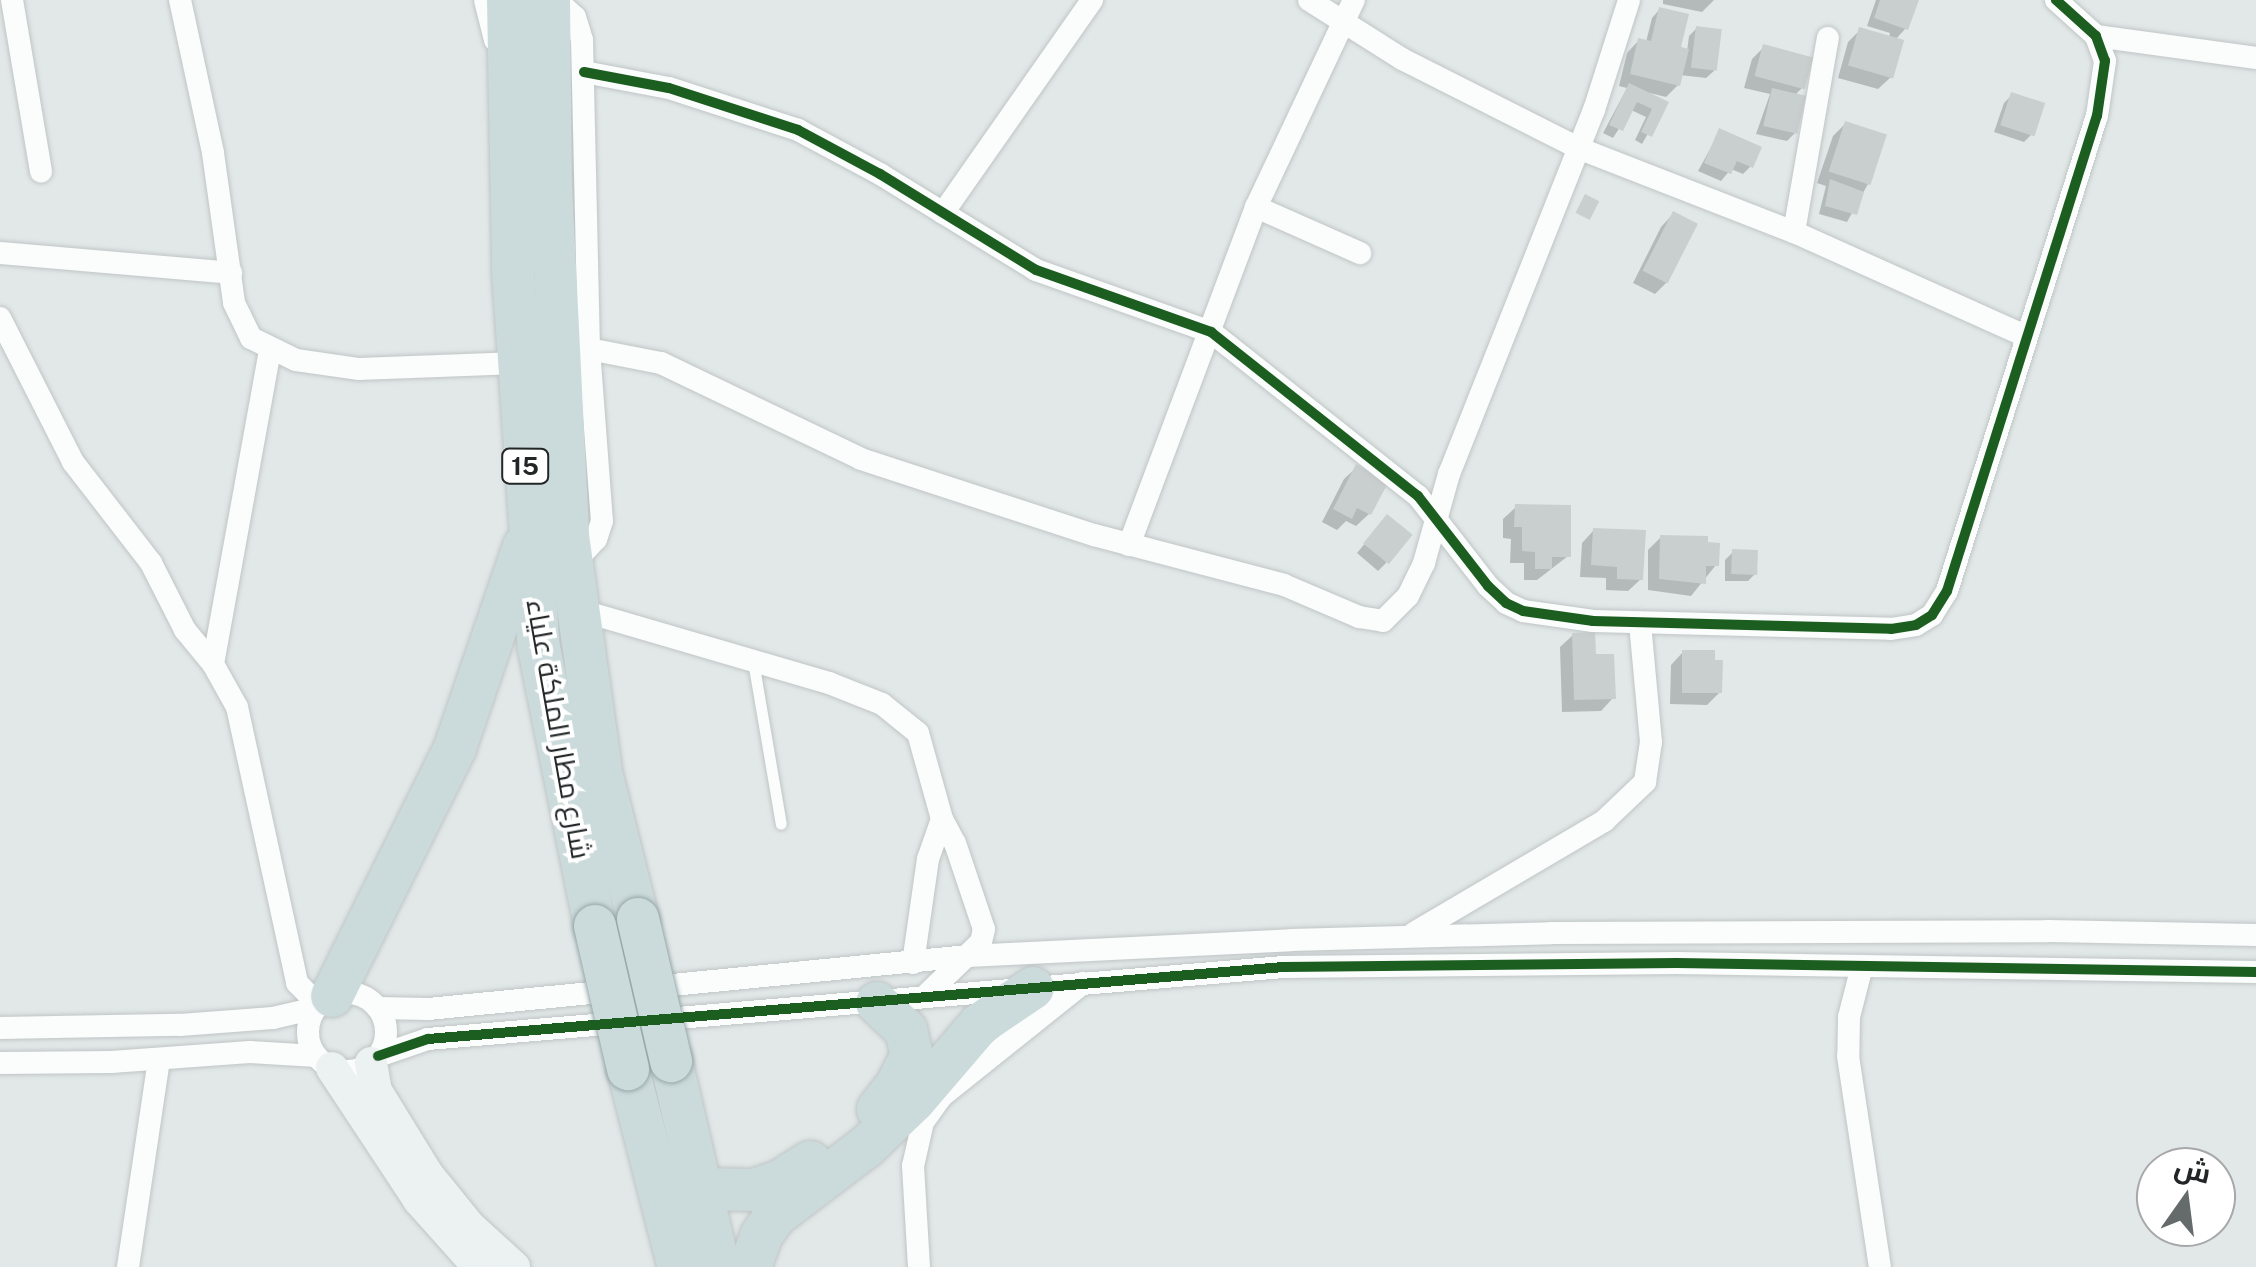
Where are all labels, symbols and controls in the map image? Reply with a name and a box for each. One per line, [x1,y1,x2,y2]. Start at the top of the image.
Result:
road number: 15 [500,446,550,486]
street label: شارع مطار الملكة علياء [520,596,598,862]
north arrow [2136,1147,2236,1247]
text: ش [2171,1149,2214,1190]

